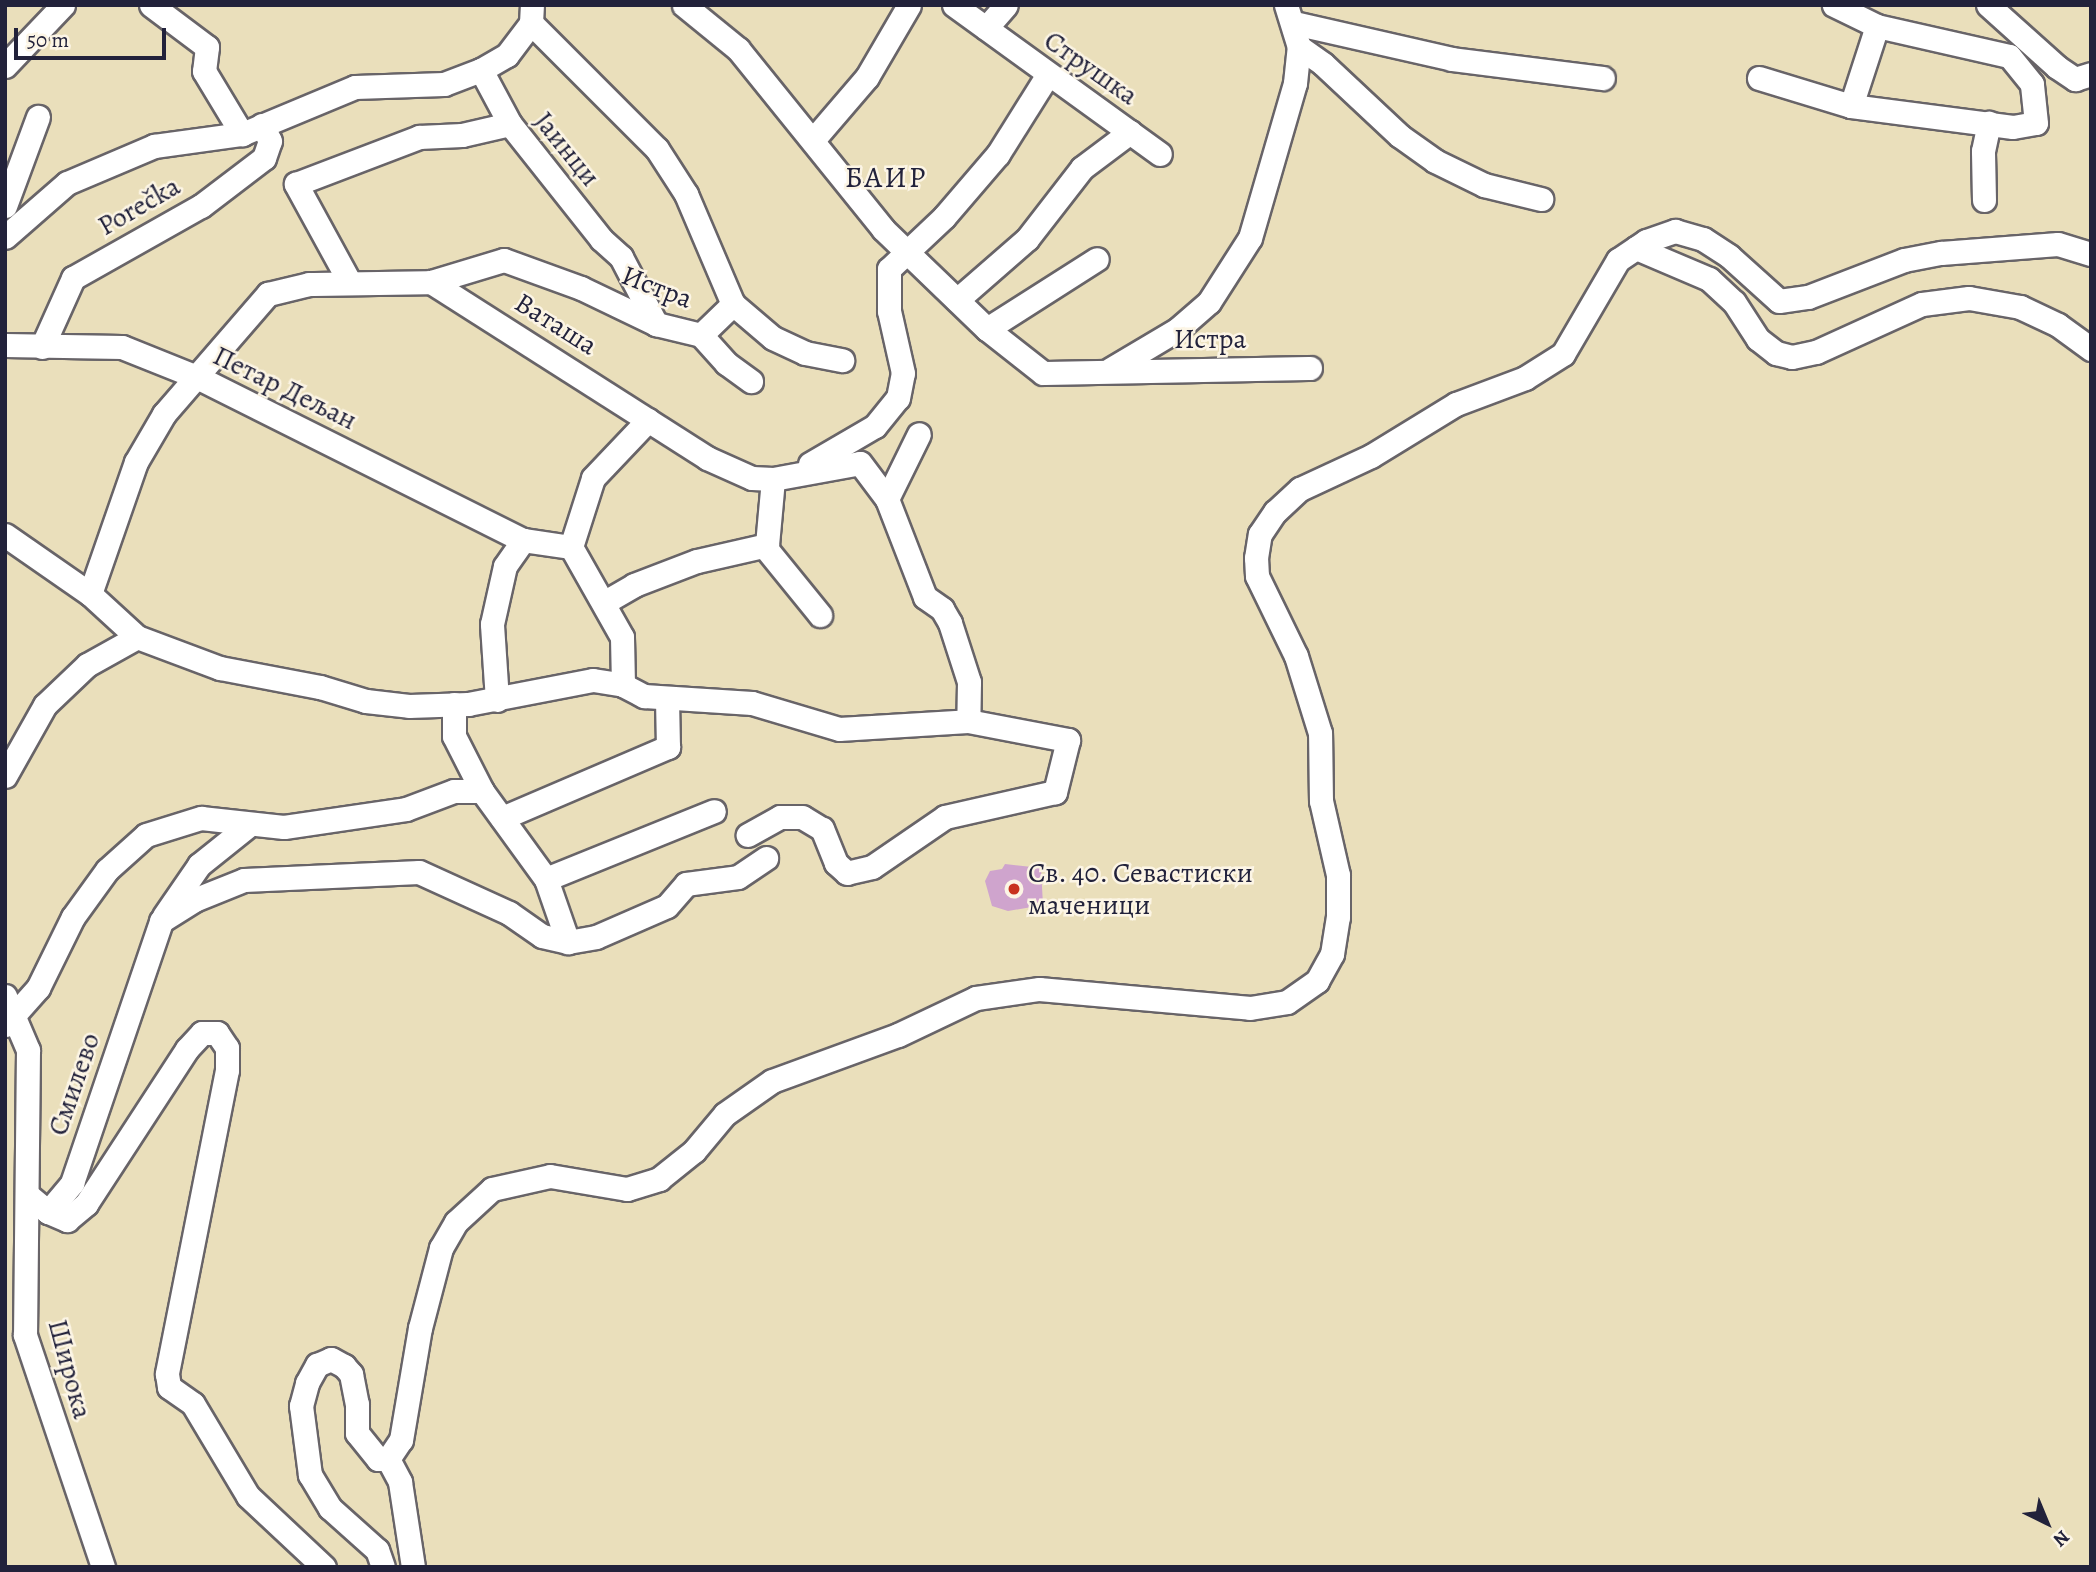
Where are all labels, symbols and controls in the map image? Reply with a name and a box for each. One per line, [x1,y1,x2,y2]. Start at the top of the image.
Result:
scale bar [18,14,170,58]
street label: Струшка [1038,24,1144,112]
text: 50 m [27,26,69,54]
street label: Јаинци [527,105,607,193]
district label: БАИР [845,159,927,195]
street label: Porečka [92,169,186,243]
street label: Истра [617,258,697,316]
street label: Ваташа [509,286,603,362]
street label: Истра [1174,322,1246,356]
street label: Петар Дељан [208,339,362,437]
place label: Св. 40. Севастиски маченици [1028,856,1254,922]
marker: Св. 40. Севастиски маченици [1006,881,1022,897]
street label: Смилево [41,1028,107,1140]
street label: Широка [41,1316,99,1422]
north arrow [2012,1488,2082,1558]
text: N [2047,1524,2075,1553]

